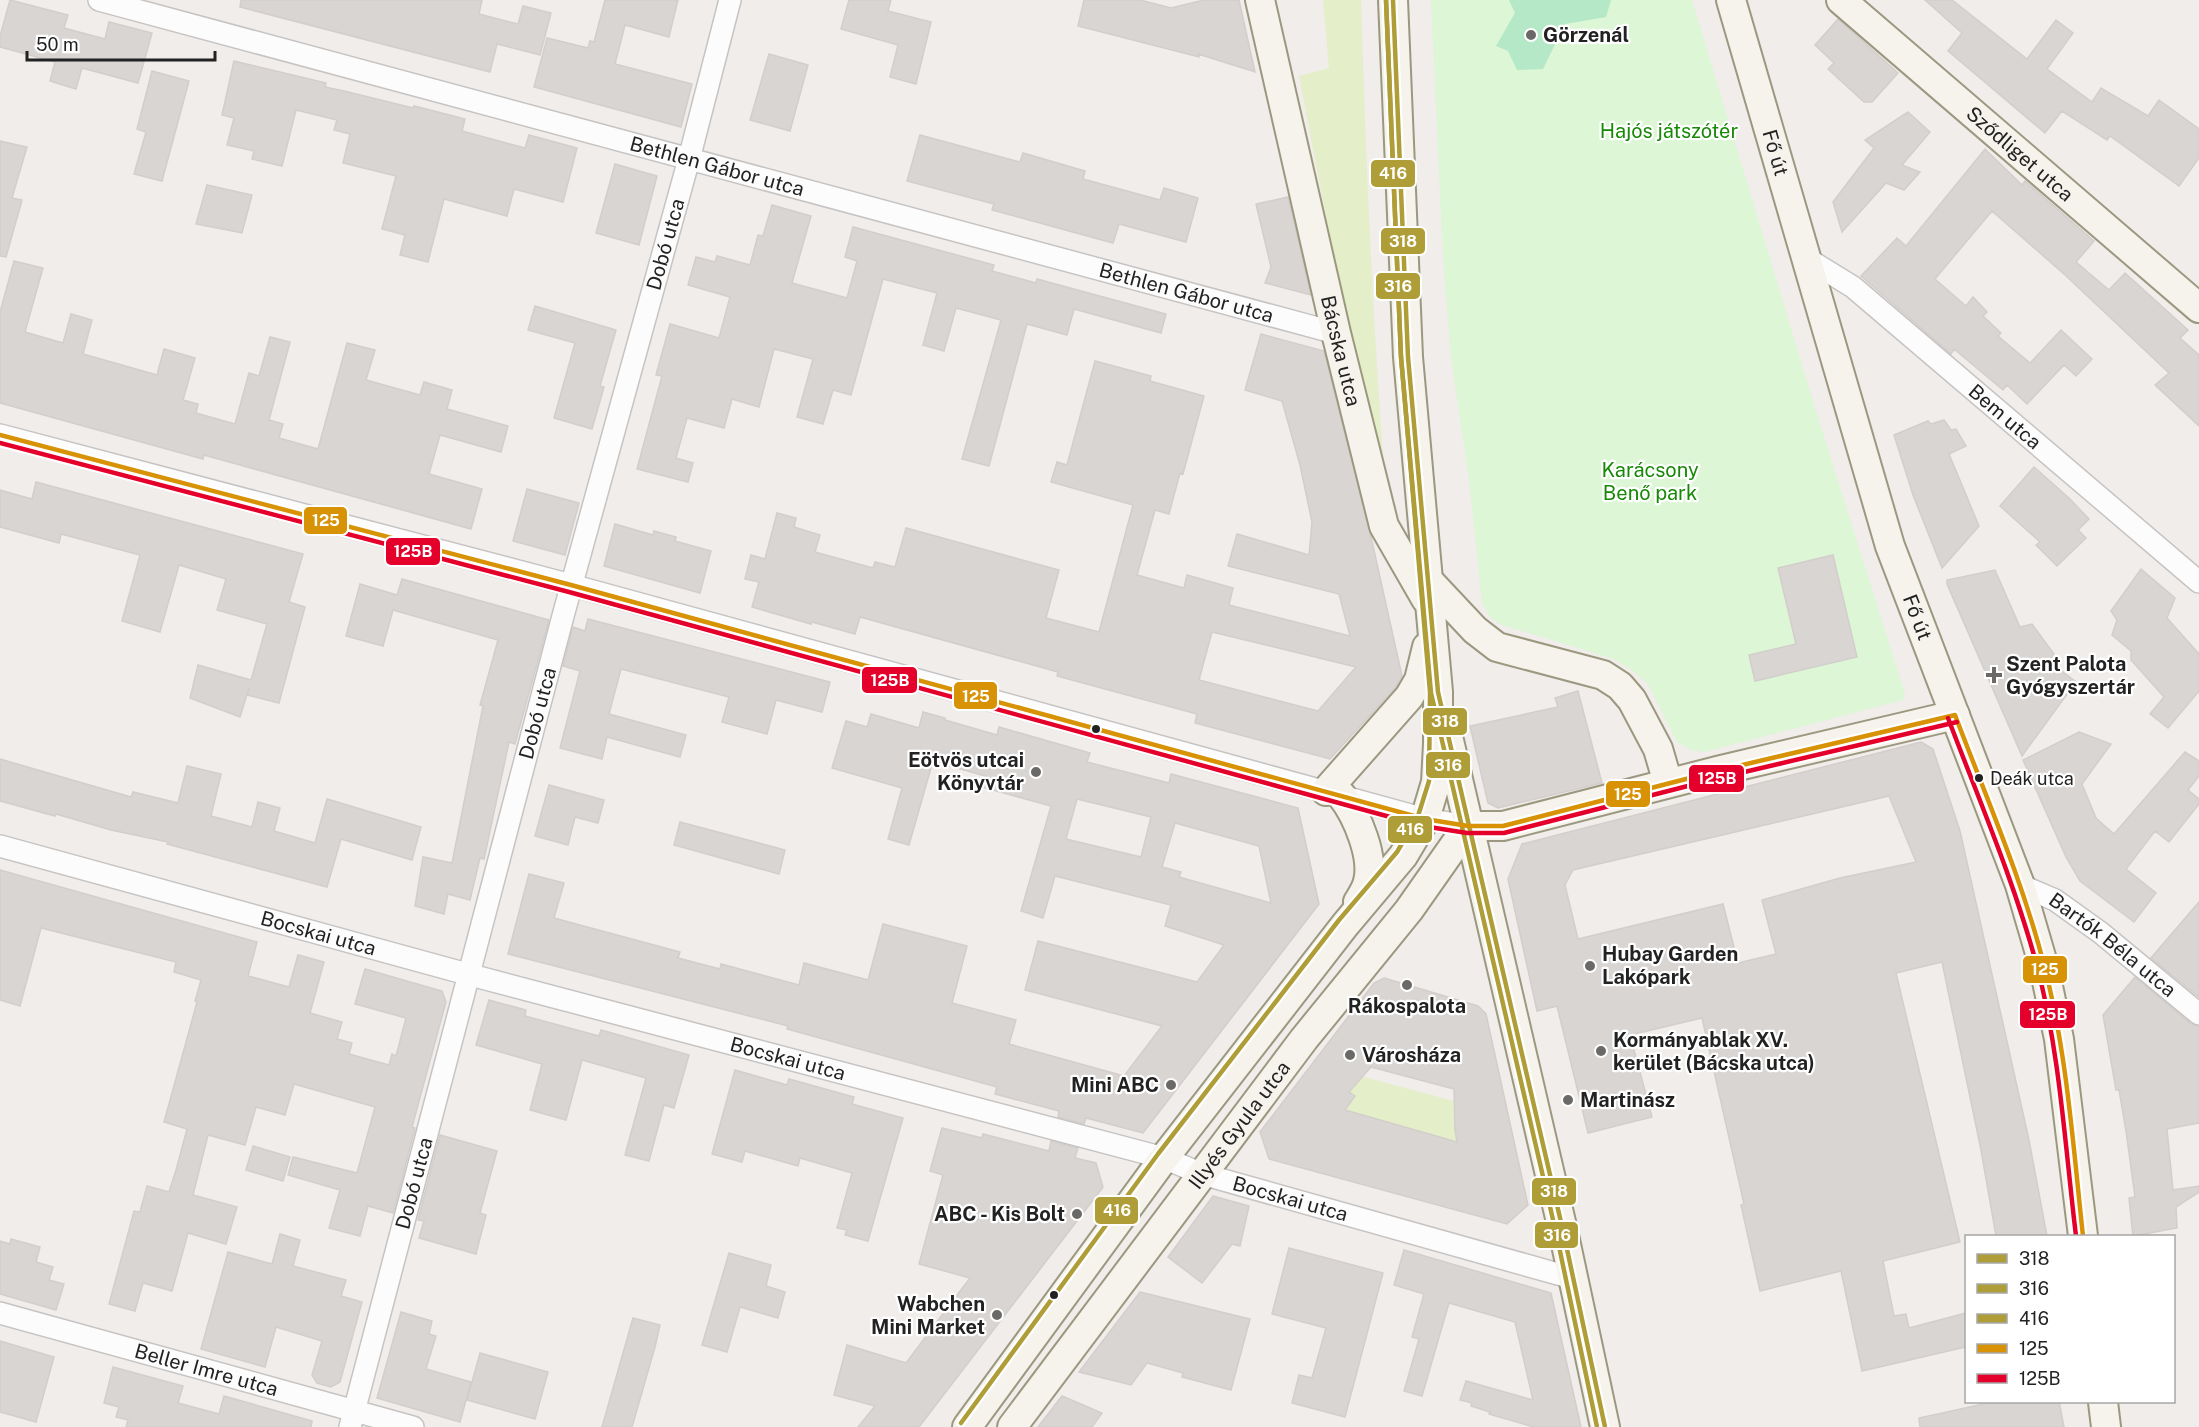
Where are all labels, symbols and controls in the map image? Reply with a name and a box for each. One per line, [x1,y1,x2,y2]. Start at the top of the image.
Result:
place label: Görzenál [1543,23,1629,47]
scale bar [27,24,214,62]
marker: Görzenál [1524,28,1538,42]
text: 50 m [36,34,79,55]
street label: Sződliget utca [1961,101,2078,207]
park label: Hajós játszótér [1600,119,1738,143]
street label: Fő út [1757,127,1794,179]
street label: Bethlen Gábor utca [627,131,807,201]
line badge: 416 [1370,159,1416,188]
text: 416 [1379,164,1407,183]
street label: Dobó utca [641,196,690,293]
line badge: 318 [1380,227,1426,255]
text: 318 [1389,232,1417,251]
street label: Bethlen Gábor utca [1096,258,1276,328]
line badge: 316 [1375,272,1421,300]
text: 316 [1384,277,1412,296]
street label: Bácska utca [1316,293,1366,409]
street label: Bem utca [1964,379,2046,454]
park label: Karácsony Benő park [1601,458,1699,505]
line badge: 125 [303,506,348,535]
text: 125 [312,511,340,530]
line badge: 125B [385,537,441,566]
text: 125B [394,542,432,561]
street label: Fő út [1898,591,1937,644]
place label: Szent Palota Gyógyszertár [2006,652,2135,699]
street label: Dobó utca [514,665,561,762]
line badge: 125B [861,666,918,694]
marker: Szent Palota Gyógyszertár [1987,668,2001,682]
text: 125B [871,671,909,690]
line badge: 125 [953,681,998,710]
text: 125 [962,687,990,706]
line badge: 318 [1422,707,1468,736]
text: 318 [1431,712,1459,731]
unlabelled marker [1090,723,1102,735]
place label: Eötvös utcai Könyvtár [908,748,1024,795]
line badge: 316 [1425,751,1471,779]
text: 316 [1434,756,1462,775]
line badge: 125B [1688,764,1745,793]
marker: Eötvös utcai Könyvtár [1029,765,1043,779]
place label: Deák utca [1990,768,2074,789]
text: 125B [1698,769,1736,788]
marker: Deák utca [1973,772,1985,784]
line badge: 125 [1605,780,1651,808]
text: 125 [1614,785,1642,804]
line badge: 416 [1387,815,1433,844]
text: 416 [1396,820,1424,839]
street label: Bartók Béla utca [2044,888,2181,1002]
street label: Bocskai utca [258,906,379,960]
place label: Hubay Garden Lakópark [1602,942,1738,989]
line badge: 125 [2022,955,2068,984]
marker: Hubay Garden Lakópark [1583,959,1597,973]
text: 125 [2031,960,2059,979]
marker: Rákospalota [1400,978,1414,992]
place label: Rákospalota [1348,994,1466,1018]
line badge: 125B [2019,1000,2076,1029]
text: 125B [2029,1005,2067,1024]
place label: Kormányablak XV. kerület (Bácska utca) [1613,1028,1815,1075]
street label: Bocskai utca [727,1032,848,1085]
place label: Városháza [1362,1043,1461,1067]
marker: Kormányablak XV. kerület (Bácska utca) [1594,1044,1608,1058]
marker: Városháza [1343,1048,1357,1062]
street label: Illyés Gyula utca [1183,1056,1295,1194]
place label: Mini ABC [1071,1073,1159,1097]
marker: Mini ABC [1164,1078,1178,1092]
place label: Martinász [1580,1088,1675,1112]
marker: Martinász [1561,1093,1575,1107]
street label: Dobó utca [390,1135,438,1232]
street label: Bocskai utca [1230,1171,1351,1226]
line badge: 318 [1531,1177,1577,1206]
text: 318 [1540,1182,1568,1201]
line badge: 416 [1094,1196,1139,1225]
text: 416 [1103,1201,1131,1220]
place label: ABC - Kis Bolt [934,1202,1065,1226]
marker: ABC - Kis Bolt [1070,1207,1084,1221]
line badge: 316 [1534,1221,1579,1249]
text: 316 [1543,1226,1571,1245]
legend [1965,1235,2175,1403]
text: 318 [2019,1248,2049,1269]
text: 316 [2019,1278,2049,1299]
unlabelled marker [1048,1289,1060,1301]
place label: Wabchen Mini Market [871,1292,985,1339]
marker: Wabchen Mini Market [990,1308,1004,1322]
text: 416 [2019,1308,2049,1329]
text: 125 [2019,1338,2049,1359]
street label: Beller Imre utca [132,1339,281,1401]
text: 125B [2019,1368,2061,1389]

